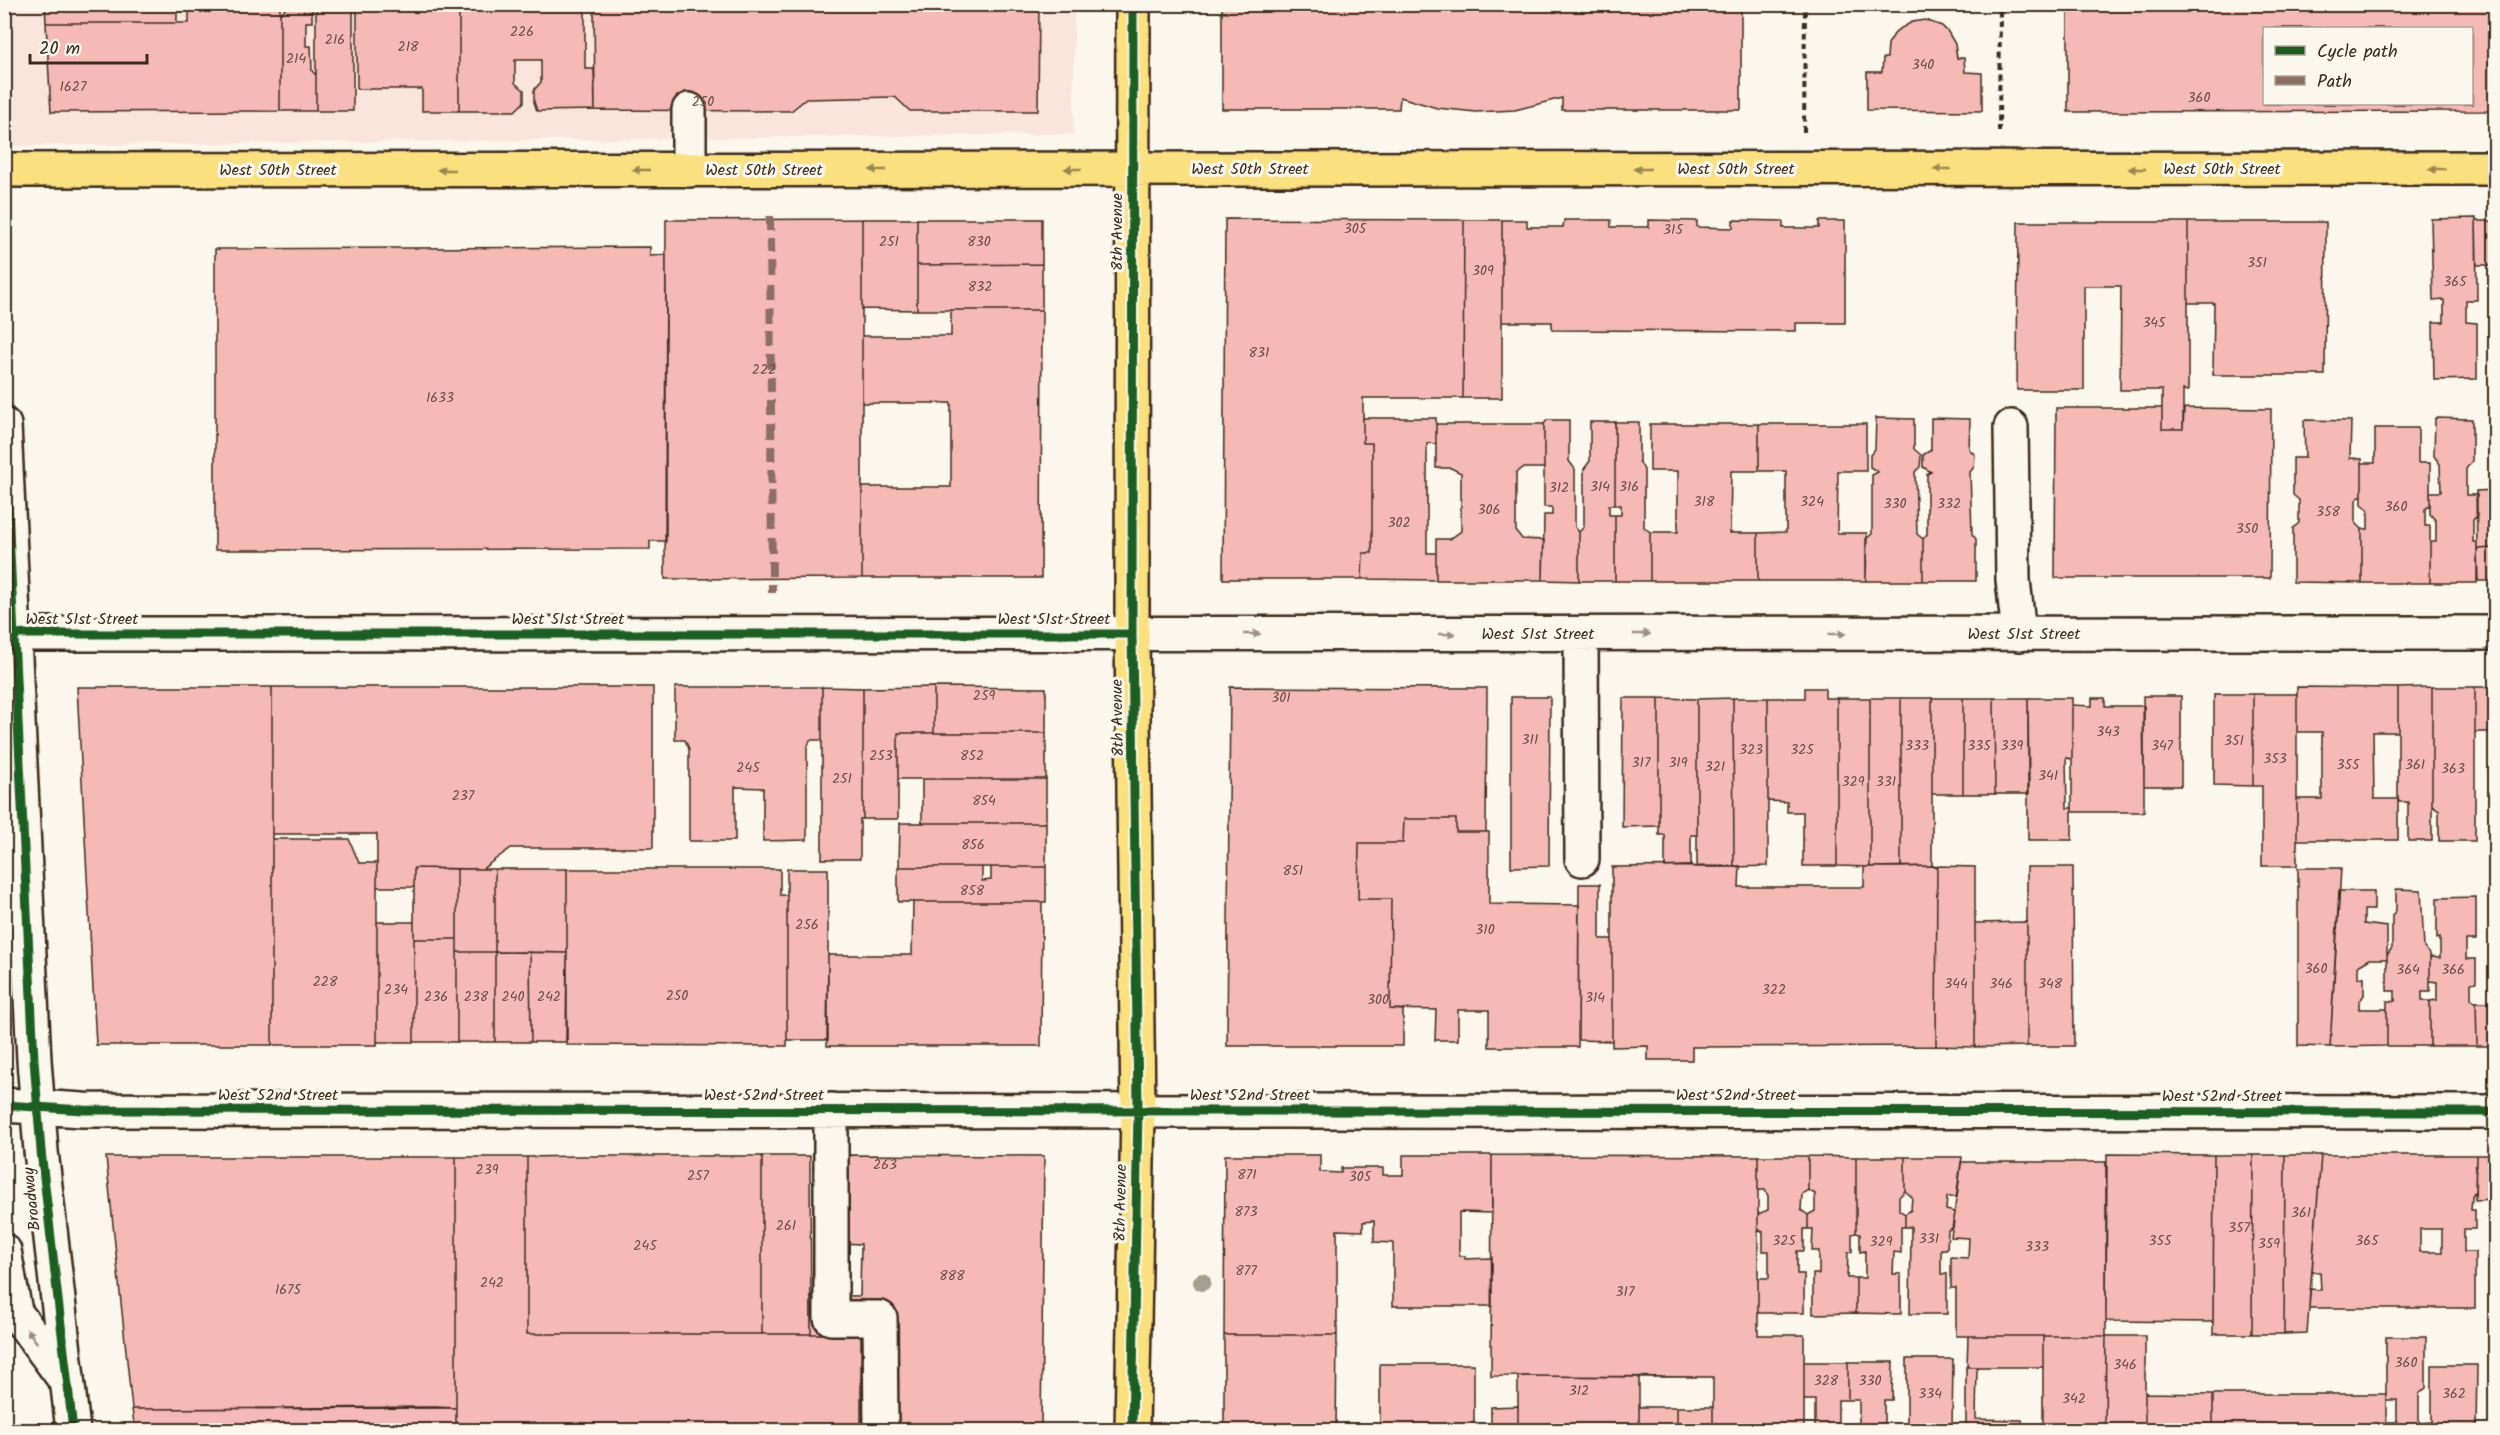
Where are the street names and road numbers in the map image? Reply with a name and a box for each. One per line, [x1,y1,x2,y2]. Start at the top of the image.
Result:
street label: West 50th Street [1191,157,1310,182]
street label: West 50th Street [1677,157,1796,182]
street label: West 50th Street [2163,157,2282,182]
street label: West 50th Street [219,158,338,183]
street label: West 50th Street [705,158,824,183]
street label: 8th Avenue [1105,193,1130,271]
street label: West 51st Street [26,607,139,632]
street label: West 51st Street [512,607,625,632]
street label: West 51st Street [998,607,1111,632]
street label: West 51st Street [1482,622,1595,647]
street label: West 51st Street [1968,622,2081,647]
street label: 8th Avenue [1105,679,1131,757]
street label: West 52nd Street [218,1083,339,1108]
street label: West 52nd Street [704,1083,825,1108]
street label: West 52nd Street [1190,1083,1311,1108]
street label: West 52nd Street [1676,1083,1797,1108]
street label: West 52nd Street [2162,1084,2283,1109]
street label: 8th Avenue [1108,1164,1134,1242]
street label: Broadway [16,1165,48,1232]

